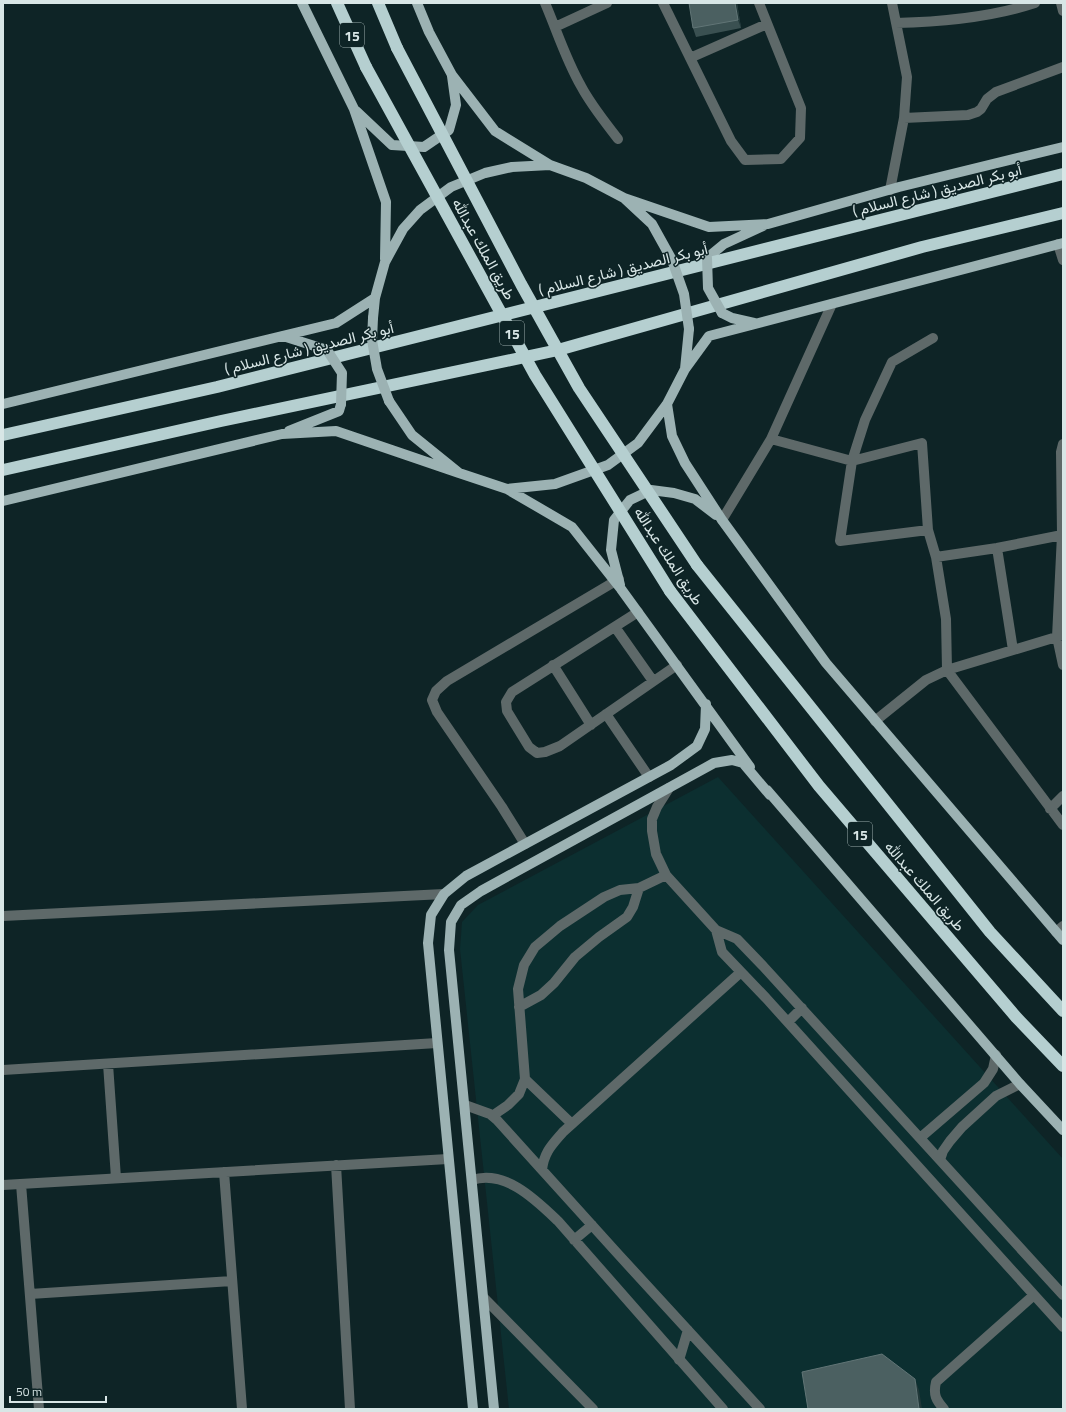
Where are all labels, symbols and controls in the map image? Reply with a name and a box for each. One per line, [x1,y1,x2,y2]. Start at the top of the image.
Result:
road number: 15 [340,23,364,47]
street label: ( شارع السلام ) أبو بكر الصديق [850,158,1025,222]
street label: طريق الملك عبدالله [447,194,522,304]
street label: ( شارع السلام ) أبو بكر الصديق [536,237,711,301]
street label: ( شارع السلام ) أبو بكر الصديق [222,316,397,380]
road number: 15 [500,321,524,345]
street label: طريق الملك عبدالله [629,502,710,610]
road number: 15 [848,822,872,846]
street label: طريق الملك عبدالله [879,836,971,936]
scale bar [10,1378,106,1404]
text: 50 m [16,1382,42,1401]

